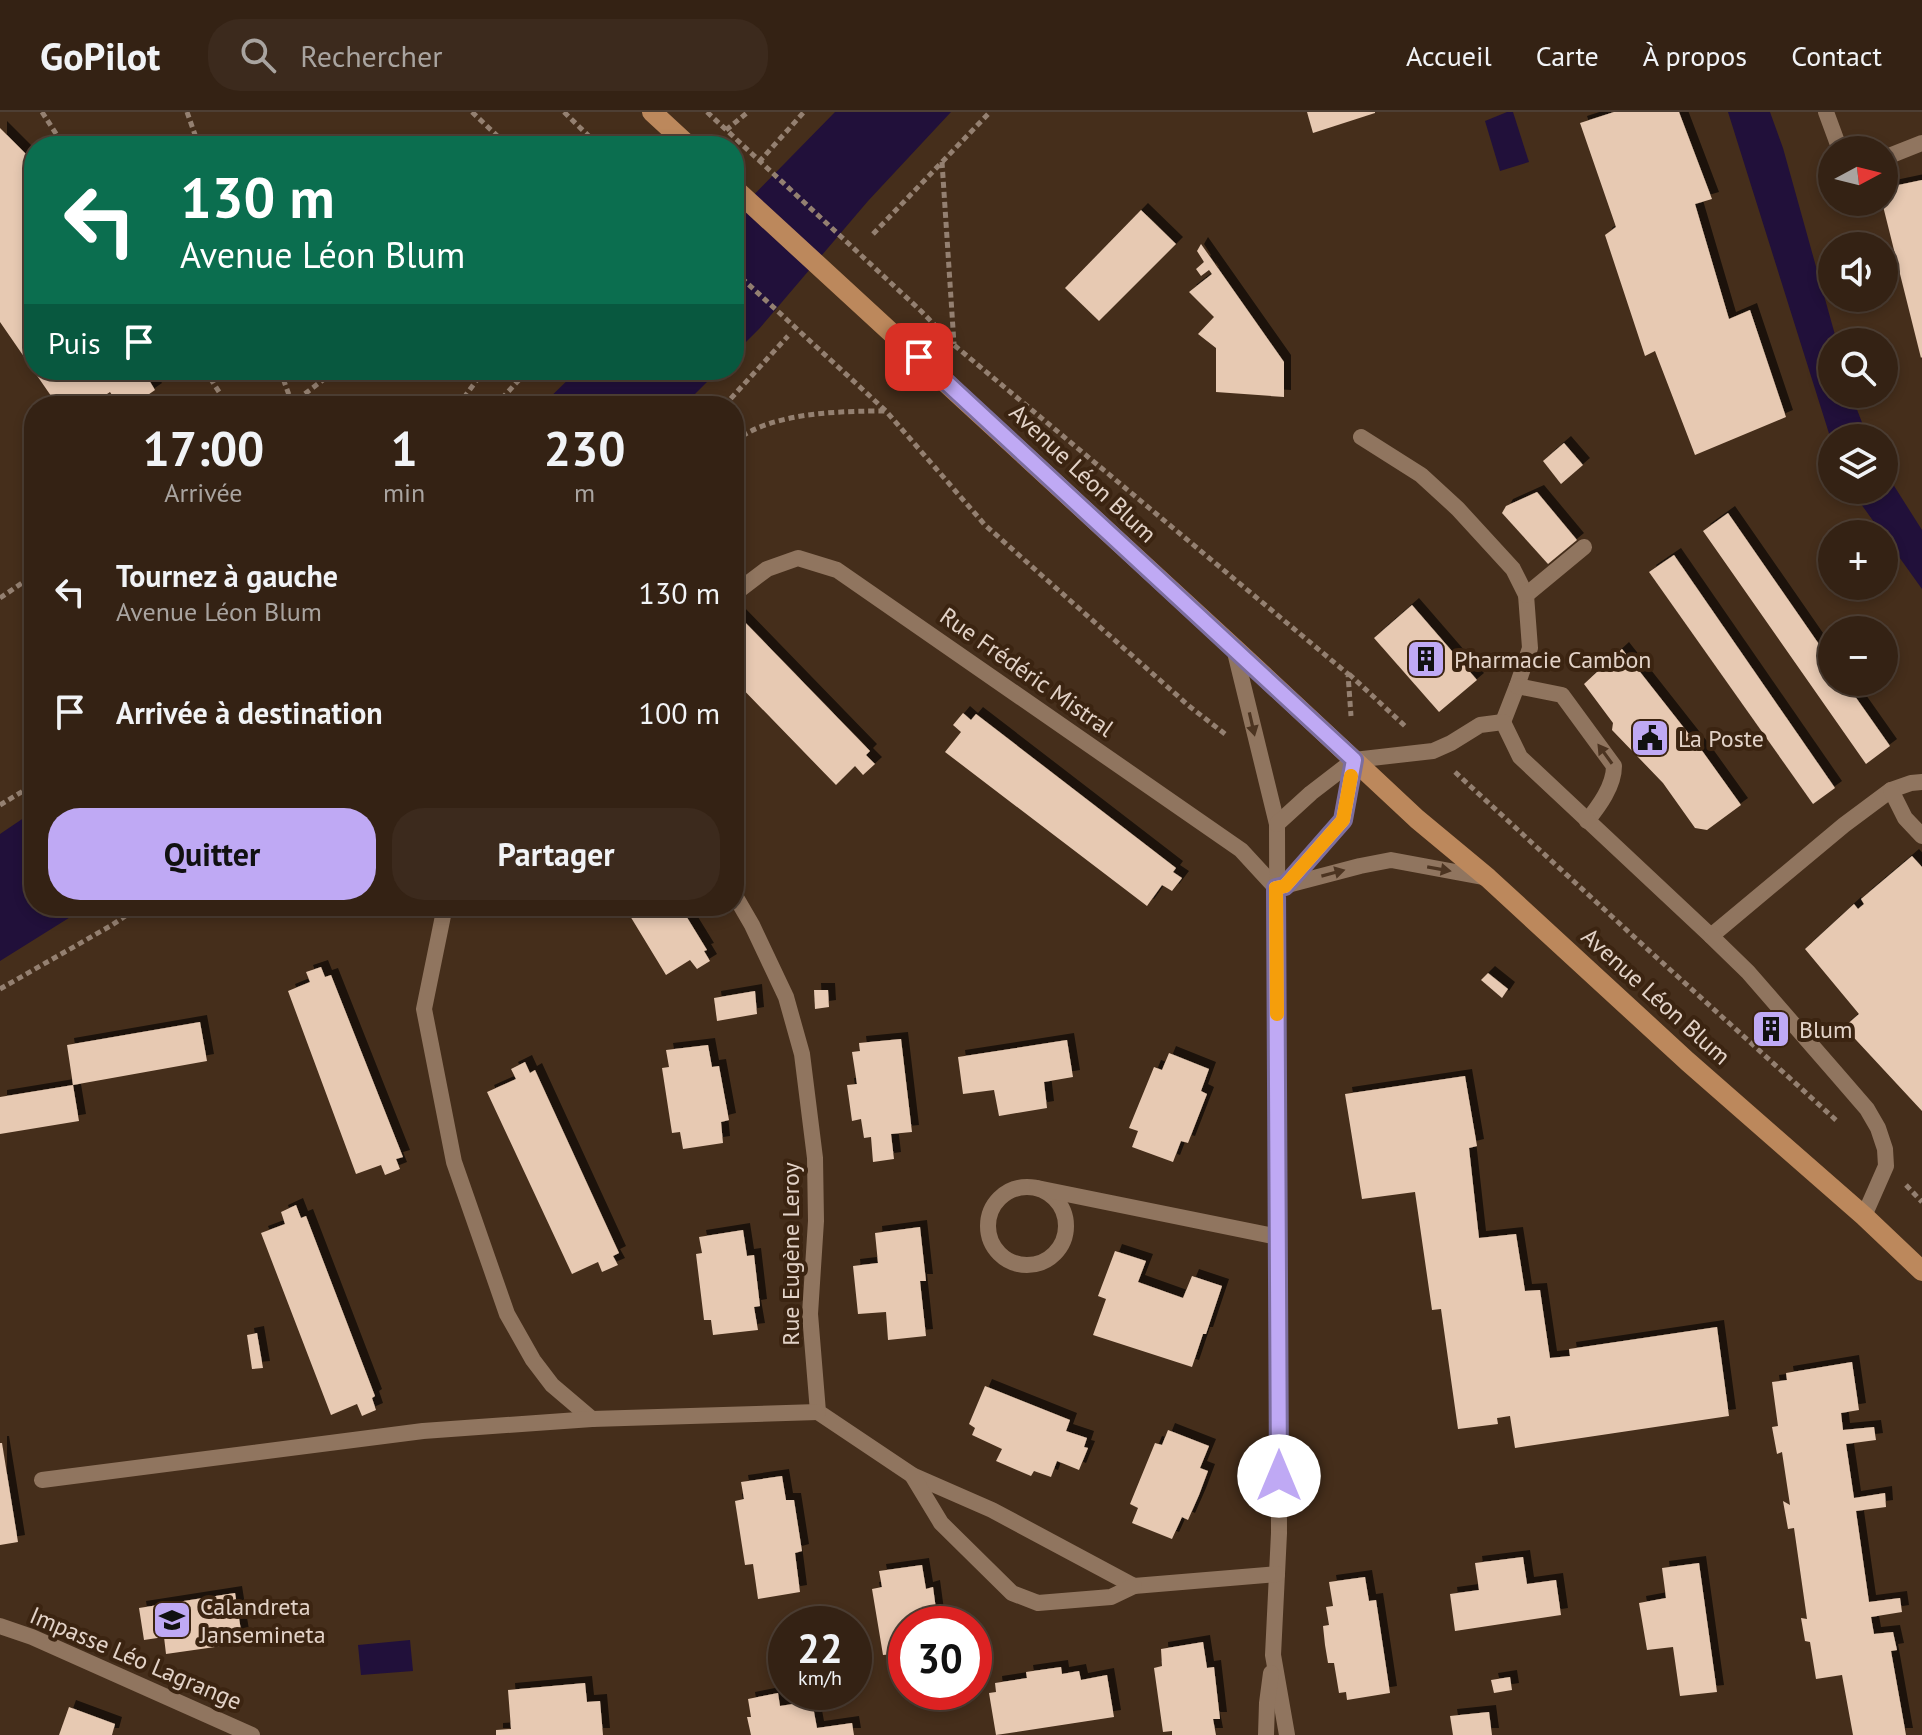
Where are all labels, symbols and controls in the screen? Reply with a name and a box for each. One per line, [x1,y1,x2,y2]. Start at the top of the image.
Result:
search box [208,19,768,91]
text: GoPilot [40,31,160,80]
icon: search [236,33,280,77]
text: Rechercher [300,36,442,75]
text: Accueil [1406,37,1492,74]
text: Carte [1536,37,1599,74]
text: À propos [1643,37,1747,74]
text: Contact [1791,37,1882,74]
north arrow [1818,136,1898,216]
map controls [1818,136,1898,696]
text: 130 m [180,161,335,233]
icon: left [48,168,152,272]
text: Avenue Léon Blum [180,231,465,278]
button: sound [1818,232,1898,312]
icon: arrive [117,320,161,364]
text: Puis [48,323,101,362]
pin [885,323,953,391]
button: search [1818,328,1898,408]
icon: arrive [897,335,941,379]
street label: Avenue Léon Blum [1003,397,1163,549]
text: 17:00 [143,417,264,479]
text: 1 [390,417,418,479]
text: 230 [544,417,625,479]
button: layers [1818,424,1898,504]
text: Arrivée [164,476,243,509]
text: min [383,476,425,509]
text: m [574,476,595,509]
button: + [1818,520,1898,600]
text: Tournez à gauche [116,556,338,595]
icon: left [48,570,92,614]
text: 130 m [639,573,720,612]
text: Avenue Léon Blum [116,595,322,628]
street label: Rue Frédéric Mistral [934,600,1120,744]
button: − [1818,616,1898,696]
building icon: Pharmacie Cambon [1405,638,1447,680]
place label: Pharmacie Cambon [1454,644,1652,675]
icon: arrive [48,690,92,734]
text: Arrivée à destination [116,693,383,732]
text: 100 m [639,693,720,732]
one-way arrow [1247,712,1259,737]
public building icon: La Poste [1629,717,1671,759]
place label: La Poste [1678,723,1764,754]
one-way arrow [1597,743,1613,764]
button: Quitter [48,808,376,900]
button: Partager [392,808,720,900]
one-way arrow [1427,863,1452,875]
one-way arrow [1321,867,1346,879]
street label: Avenue Léon Blum [1575,921,1737,1071]
building icon: Blum [1750,1008,1792,1050]
place label: Blum [1799,1014,1852,1045]
street label: Rue Eugène Leroy [775,1162,806,1346]
position arrow [1237,1434,1321,1518]
place label: Calandreta Jansemineta [199,1591,326,1650]
street label: Impasse Léo Lagrange [25,1599,247,1717]
school or university icon: Calandreta Jansemineta [151,1599,193,1641]
speed limit sign: 30 [888,1606,992,1710]
text: 22 [797,1622,843,1674]
text: km/h [798,1665,842,1691]

